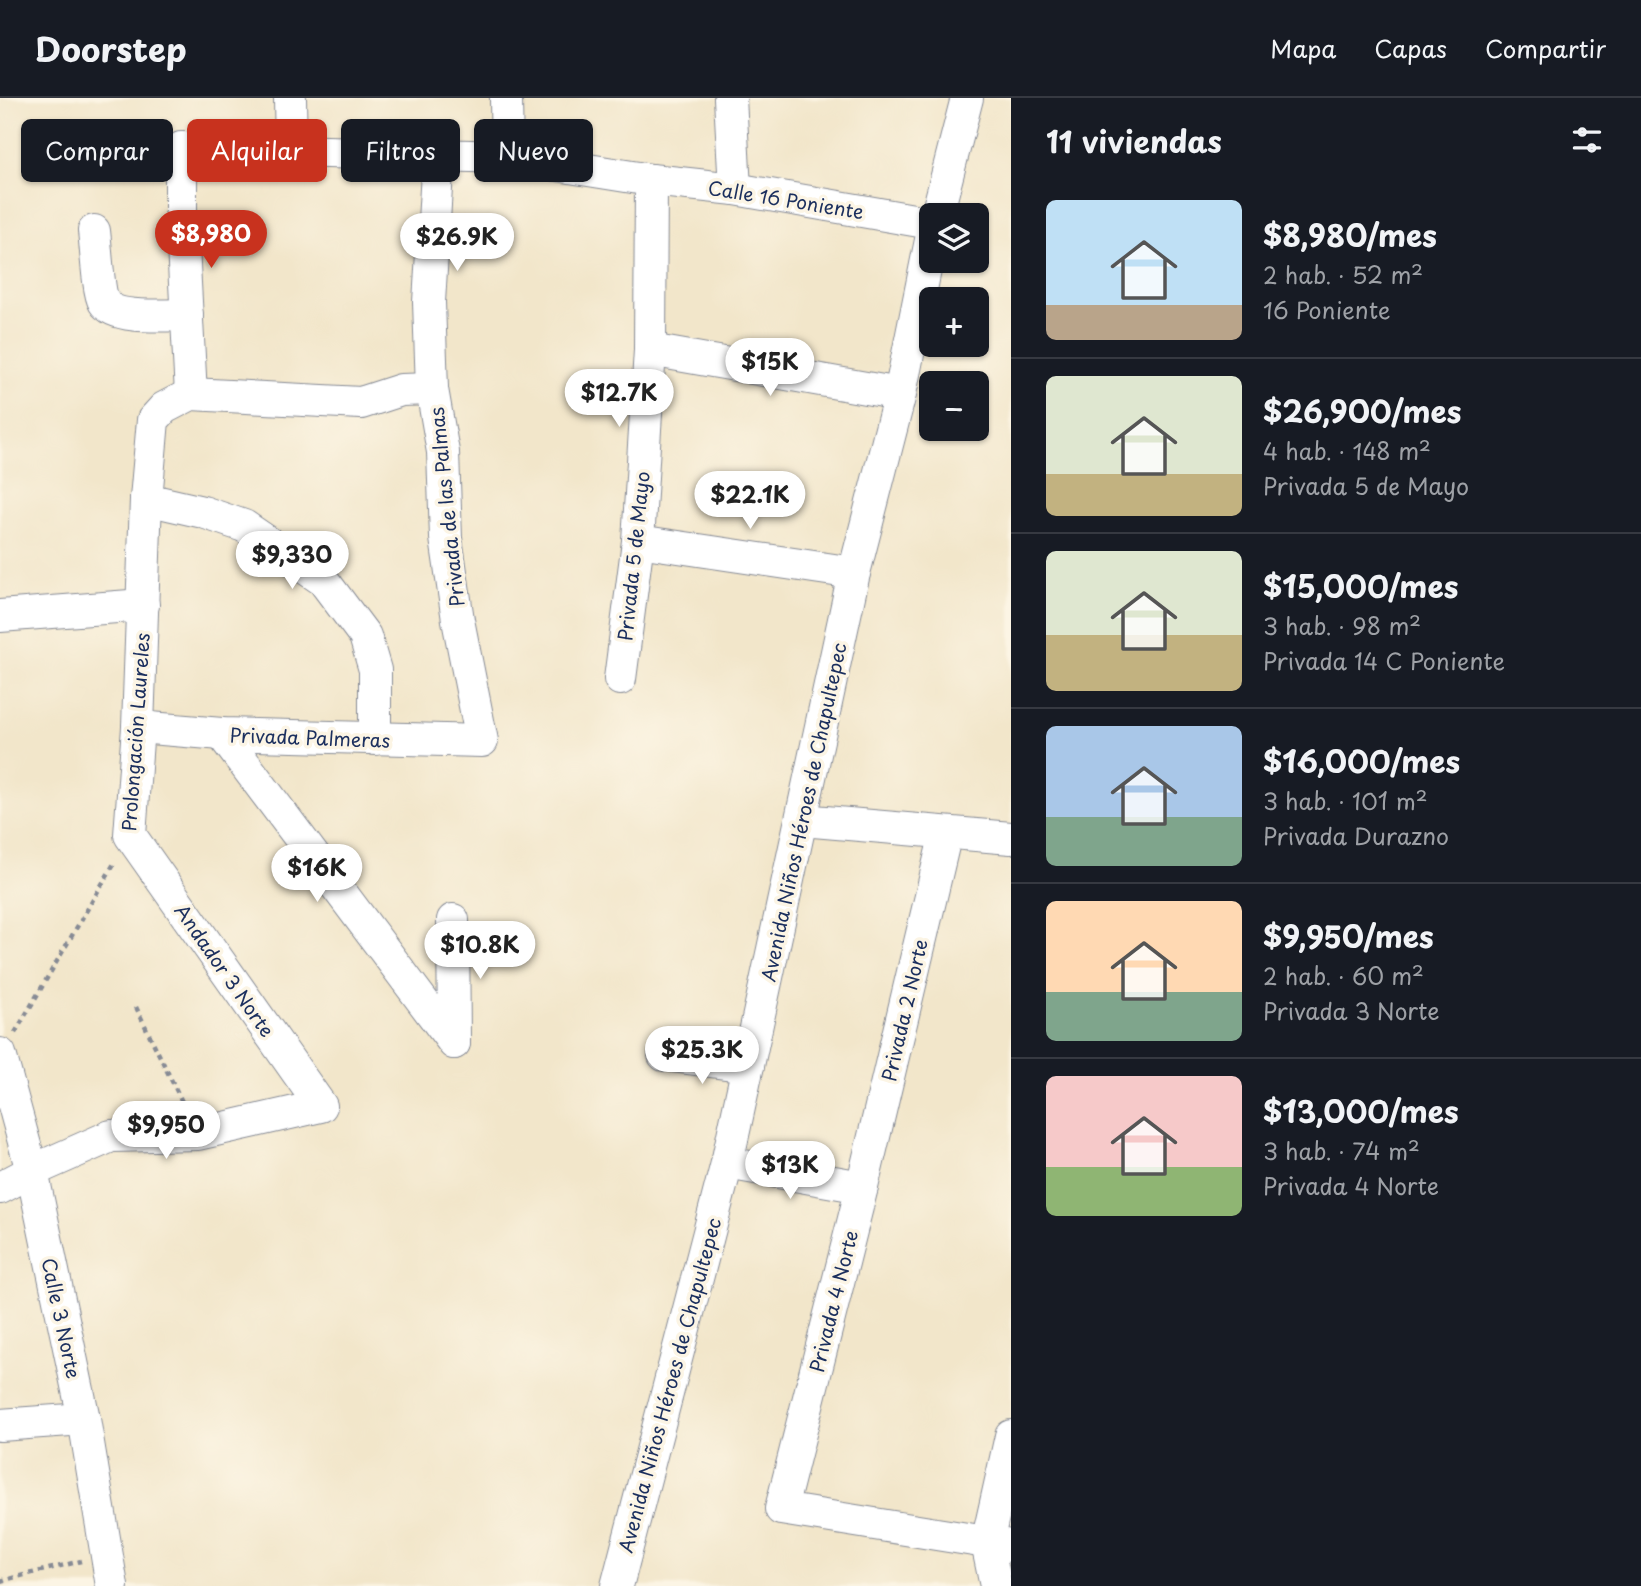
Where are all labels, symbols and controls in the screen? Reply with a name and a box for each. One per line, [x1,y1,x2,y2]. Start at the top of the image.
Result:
text: Doorstep [35,23,187,73]
text: Mapa [1270,30,1336,66]
text: Capas [1374,30,1447,66]
text: Compartir [1485,30,1606,66]
text: 11 viviendas [1046,118,1222,163]
chip: Comprar [21,119,173,182]
chip: Alquilar [187,119,327,182]
chip: Filtros [341,119,460,182]
chip: Nuevo [474,119,593,182]
icon: filters [1568,121,1606,159]
street label: Calle 16 Poniente [706,173,866,225]
map controls [919,203,989,441]
button: layers [919,203,989,273]
pin: $8,980 [154,211,268,270]
text: $8,980/mes [1263,212,1437,257]
pin: $26.9K [400,214,514,273]
text: $8,980 [171,215,251,250]
text: $26.9K [416,218,498,253]
icon: home [1102,228,1186,312]
text: 2 hab. · 52 m² [1263,257,1423,292]
button: + [919,287,989,357]
text: 16 Poniente [1263,292,1390,327]
pin: $15K [729,338,811,398]
text: $15K [741,343,799,378]
pin: $12.7K [562,370,676,429]
button: − [919,371,989,441]
text: $12.7K [581,374,657,409]
text: $26,900/mes [1263,388,1461,433]
icon: home [1102,404,1186,488]
street label: Privada de las Palmas [422,406,470,608]
text: 4 hab. · 148 m² [1263,433,1431,468]
text: Privada 5 de Mayo [1263,468,1469,503]
street label: Privada 5 de Mayo [610,470,656,642]
pin: $22.1K [693,472,807,531]
text: $22.1K [710,476,790,511]
pin: $9,330 [235,532,349,591]
text: $9,330 [252,536,332,571]
text: $15,000/mes [1263,563,1458,608]
icon: home [1102,579,1186,663]
text: 3 hab. · 98 m² [1263,608,1421,643]
street label: Prolongación Laureles [114,632,156,832]
street label: Avenida Niños Héroes de Chapultepec [753,640,853,984]
text: Privada 14 C Poniente [1263,643,1505,678]
street label: Privada Palmeras [229,720,391,754]
text: $16,000/mes [1263,738,1460,783]
icon: home [1102,754,1186,838]
text: 3 hab. · 101 m² [1263,783,1428,818]
text: Privada Durazno [1263,818,1449,853]
pin: $16K [276,844,358,904]
text: $16K [287,849,347,884]
street label: Andador 3 Norte [169,898,281,1042]
text: $9,950/mes [1263,913,1434,958]
pin: $10.8K [423,922,537,981]
text: $10.8K [440,926,520,961]
icon: home [1102,929,1186,1013]
street label: Privada 2 Norte [874,936,934,1084]
text: 2 hab. · 60 m² [1263,958,1424,993]
text: Privada 3 Norte [1263,993,1440,1028]
pin: $25.3K [645,1026,759,1086]
text: $25.3K [661,1031,743,1066]
text: $13,000/mes [1263,1088,1459,1133]
pin: $9,950 [109,1102,223,1161]
icon: home [1102,1104,1186,1188]
text: $9,950 [127,1106,205,1141]
text: 3 hab. · 74 m² [1263,1133,1420,1168]
pin: $13K [749,1142,831,1201]
text: $13K [761,1146,819,1181]
text: Privada 4 Norte [1263,1168,1439,1203]
street label: Avenida Niños Héroes de Chapultepec [611,1214,727,1556]
street label: Privada 4 Norte [802,1227,864,1375]
street label: Calle 3 Norte [36,1255,88,1381]

